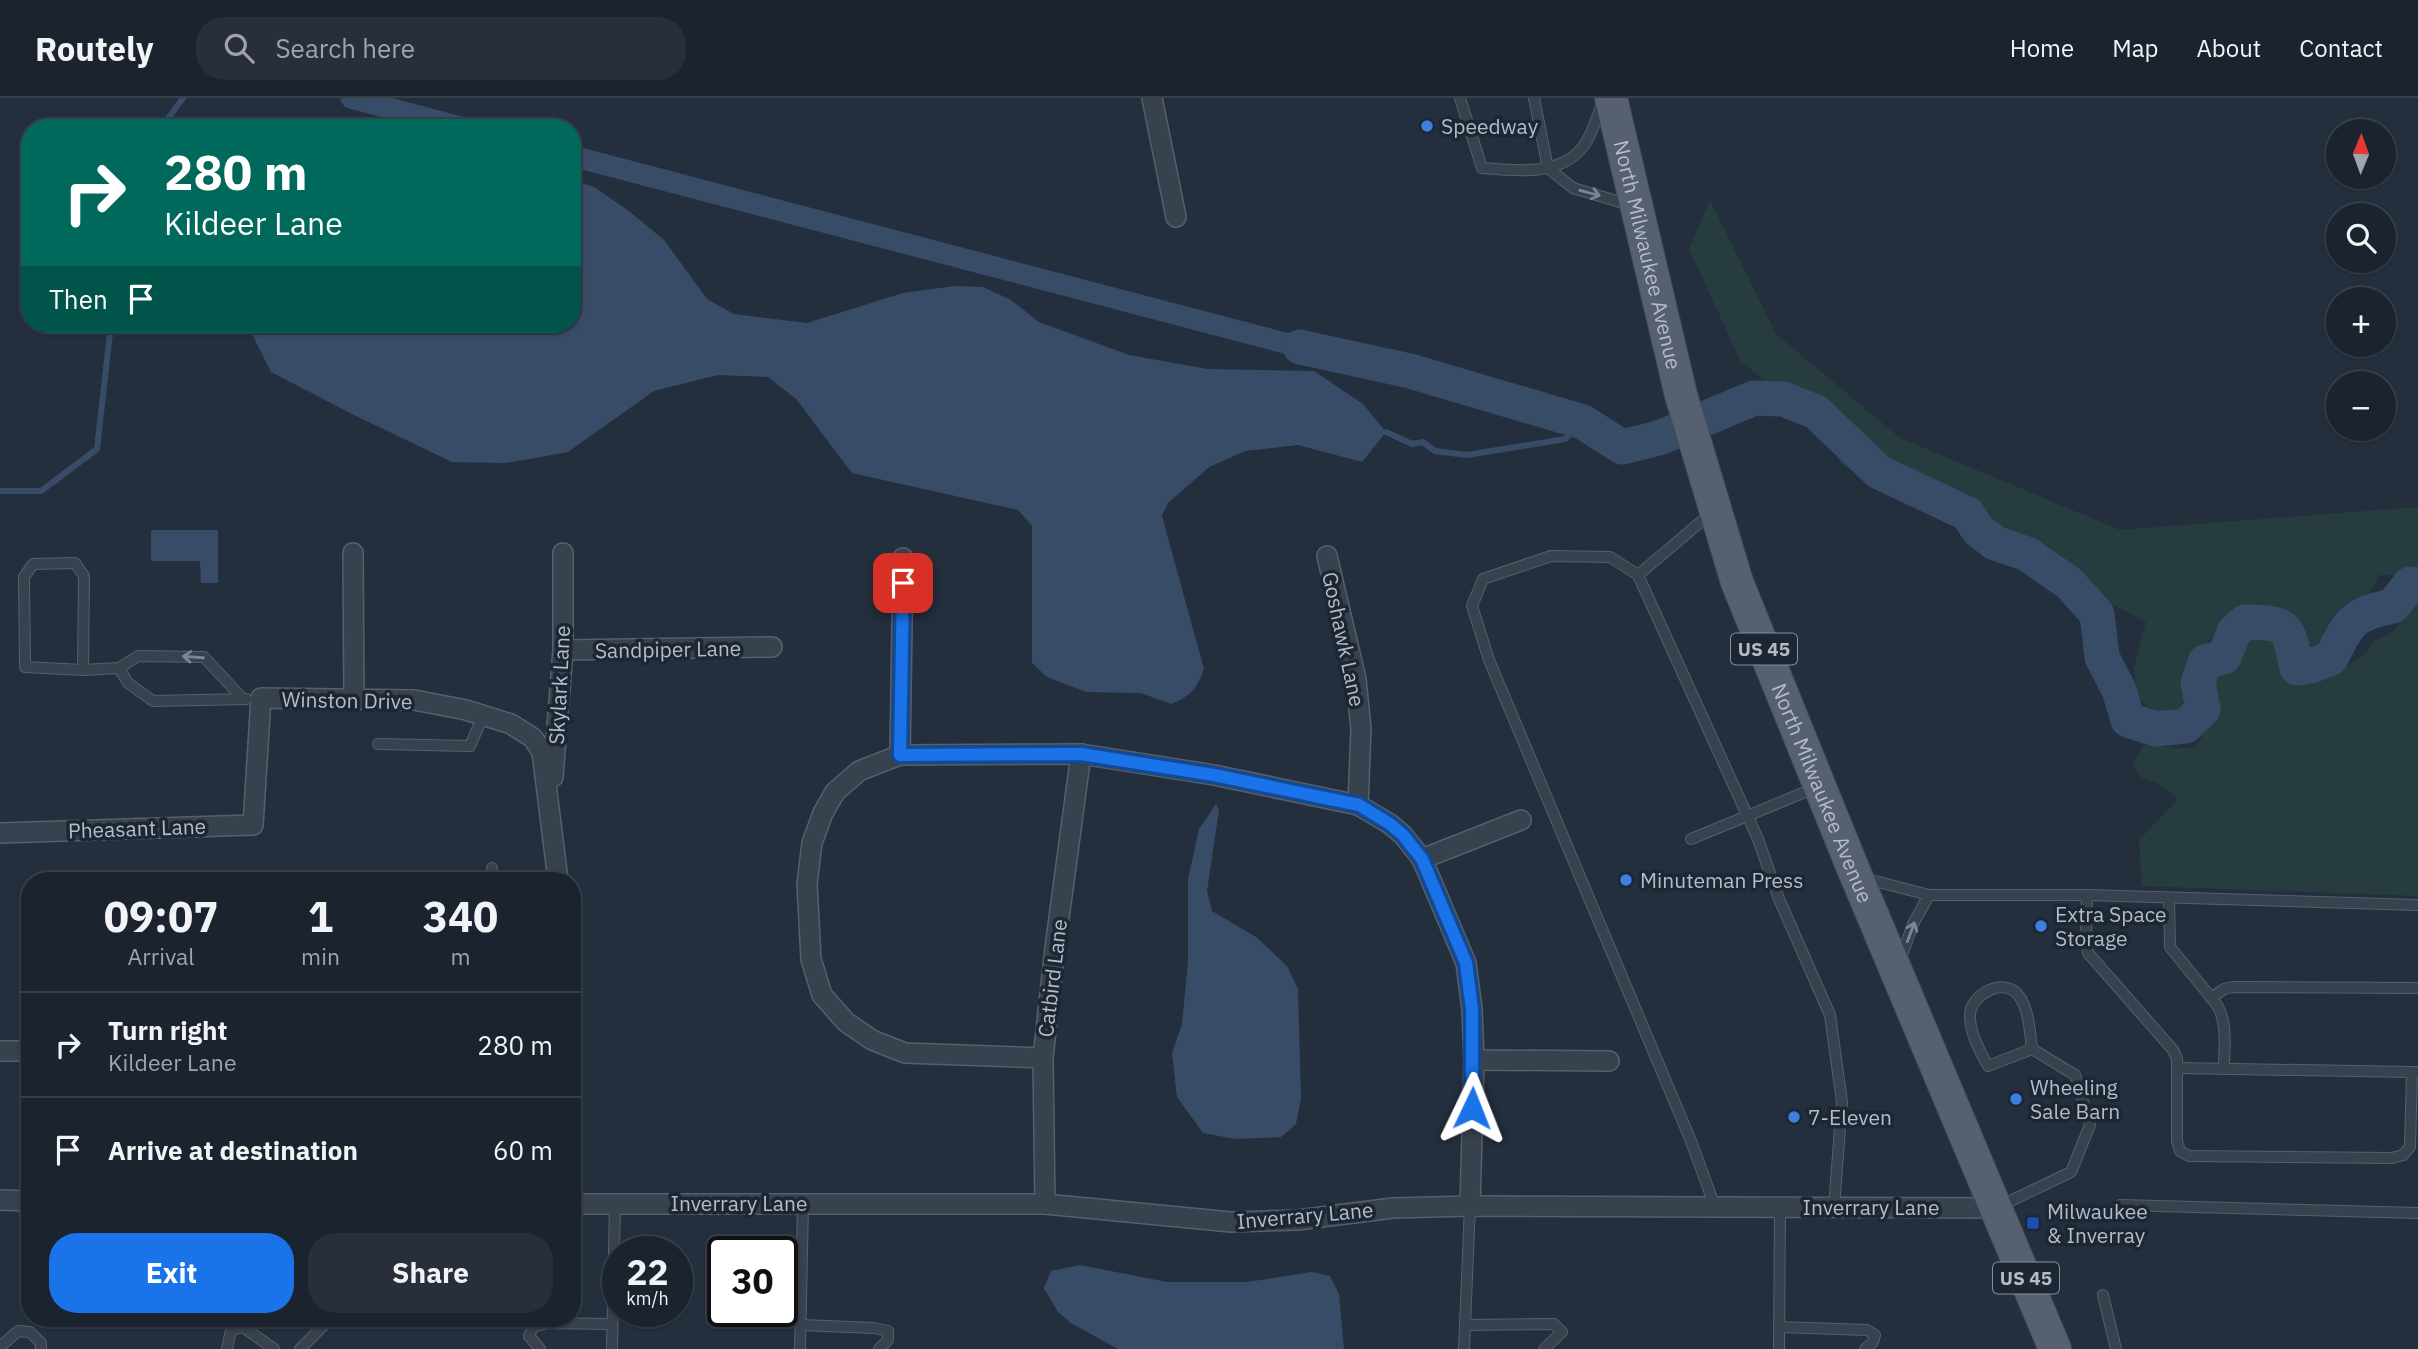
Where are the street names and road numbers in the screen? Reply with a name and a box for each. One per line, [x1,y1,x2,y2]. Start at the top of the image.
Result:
street label: North Milwaukee Avenue [1607,137,1688,372]
street label: Goshawk Lane [1316,569,1372,709]
street label: Skylark Lane [542,625,576,745]
street label: Sandpiper Lane [595,634,741,664]
road number: US 45 [1731,634,1797,664]
street label: North Milwaukee Avenue [1765,679,1880,907]
street label: Winston Drive [281,685,413,715]
street label: Pheasant Lane [67,812,207,844]
street label: Catbird Lane [1031,917,1073,1039]
street label: Inverrary Lane [671,1189,807,1217]
street label: Inverrary Lane [1803,1193,1939,1221]
street label: Inverrary Lane [1236,1195,1374,1235]
road number: US 45 [1993,1262,2059,1294]

